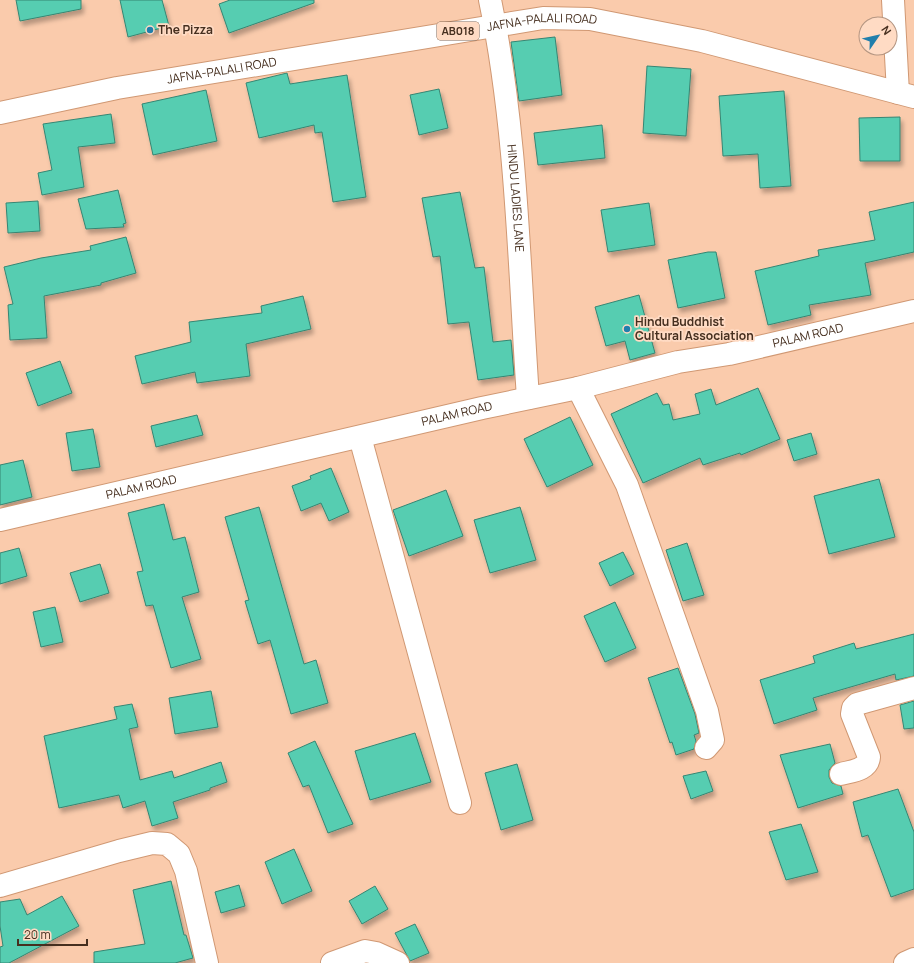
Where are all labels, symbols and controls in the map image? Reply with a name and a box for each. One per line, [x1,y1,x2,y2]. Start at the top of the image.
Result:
street label: JAFNA-PALALI ROAD [485,9,599,35]
north arrow [858,16,898,56]
place label: The Pizza [158,21,213,38]
road number: AB018 [437,22,479,40]
text: N [878,23,895,38]
marker: The Pizza [145,25,155,35]
street label: JAFNA-PALALI ROAD [166,53,278,88]
street label: HINDU LADIES LANE [503,144,528,253]
place label: Hindu Buddhist Cultural Association [635,313,754,344]
street label: PALAM ROAD [771,319,845,352]
marker: Hindu Buddhist Cultural Association [622,324,632,334]
street label: PALAM ROAD [420,397,494,430]
street label: PALAM ROAD [104,470,178,503]
scale bar [18,921,87,947]
text: 20 m [24,926,51,943]

